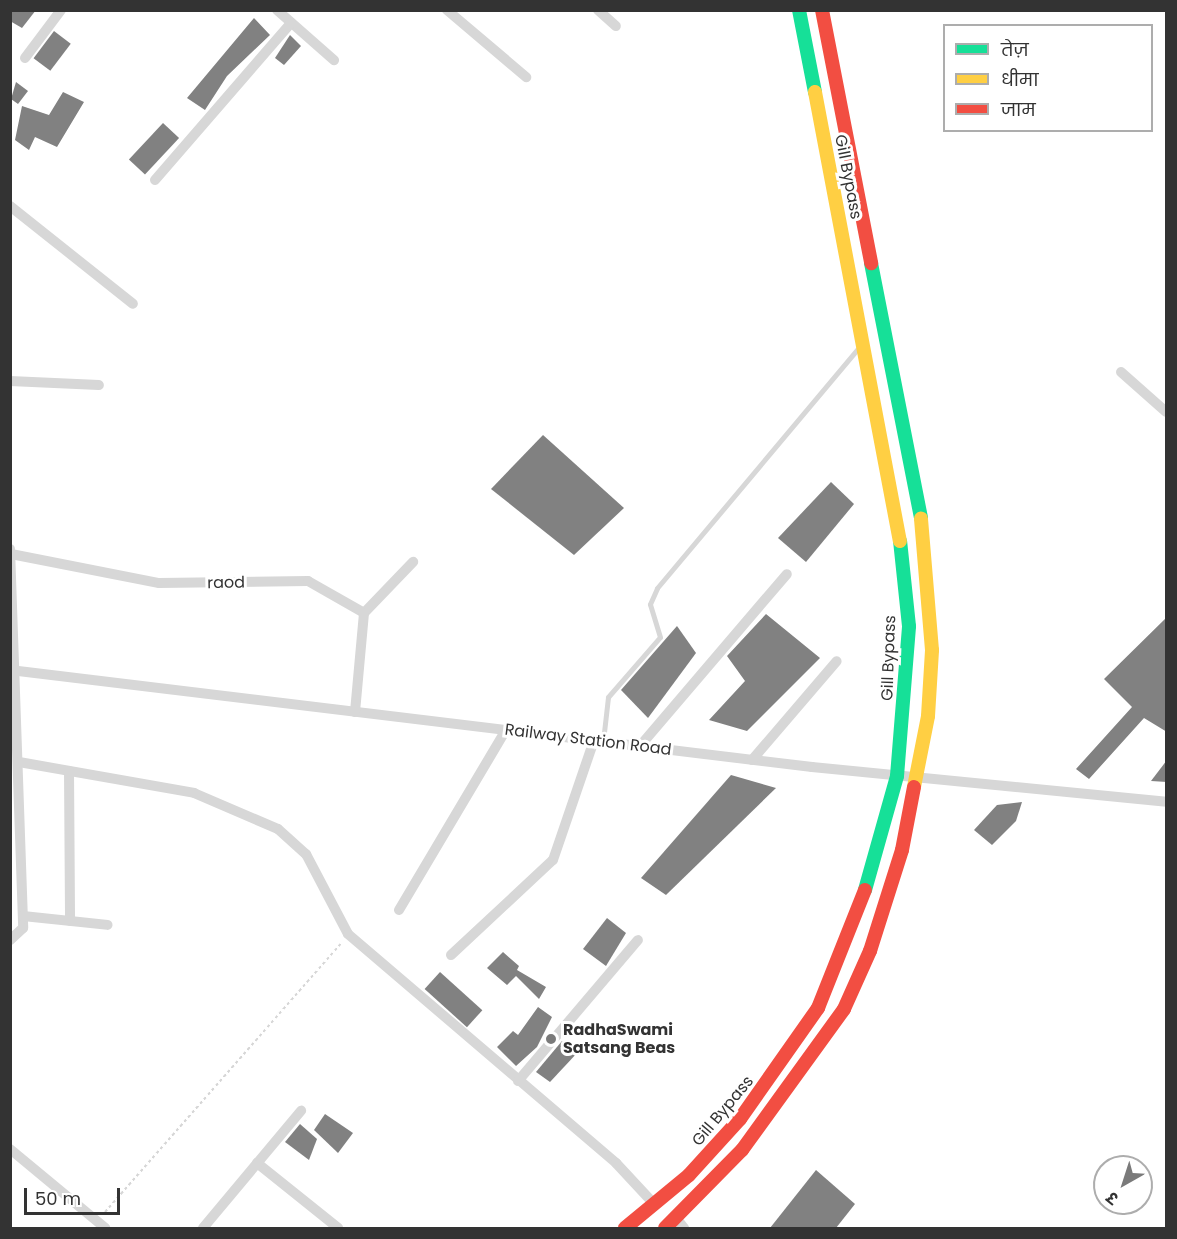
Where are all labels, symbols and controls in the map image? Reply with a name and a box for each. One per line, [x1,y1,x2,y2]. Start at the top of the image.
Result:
legend [943,24,1153,132]
text: तेज़ [1001,37,1029,62]
text: धीमा [1001,67,1039,92]
text: जाम [1001,97,1036,122]
street label: Gill Bypass [830,133,866,221]
street label: raod [207,573,245,593]
street label: Gill Bypass [878,615,900,701]
street label: Railway Station Road [504,720,672,760]
place label: RadhaSwami Satsang Beas [563,1020,675,1058]
marker: RadhaSwami Satsang Beas [544,1032,558,1046]
street label: Gill Bypass [688,1072,758,1150]
north arrow [1093,1155,1153,1215]
scale bar [27,1176,123,1214]
text: 50 m [35,1186,81,1211]
text: उ [1102,1186,1123,1210]

